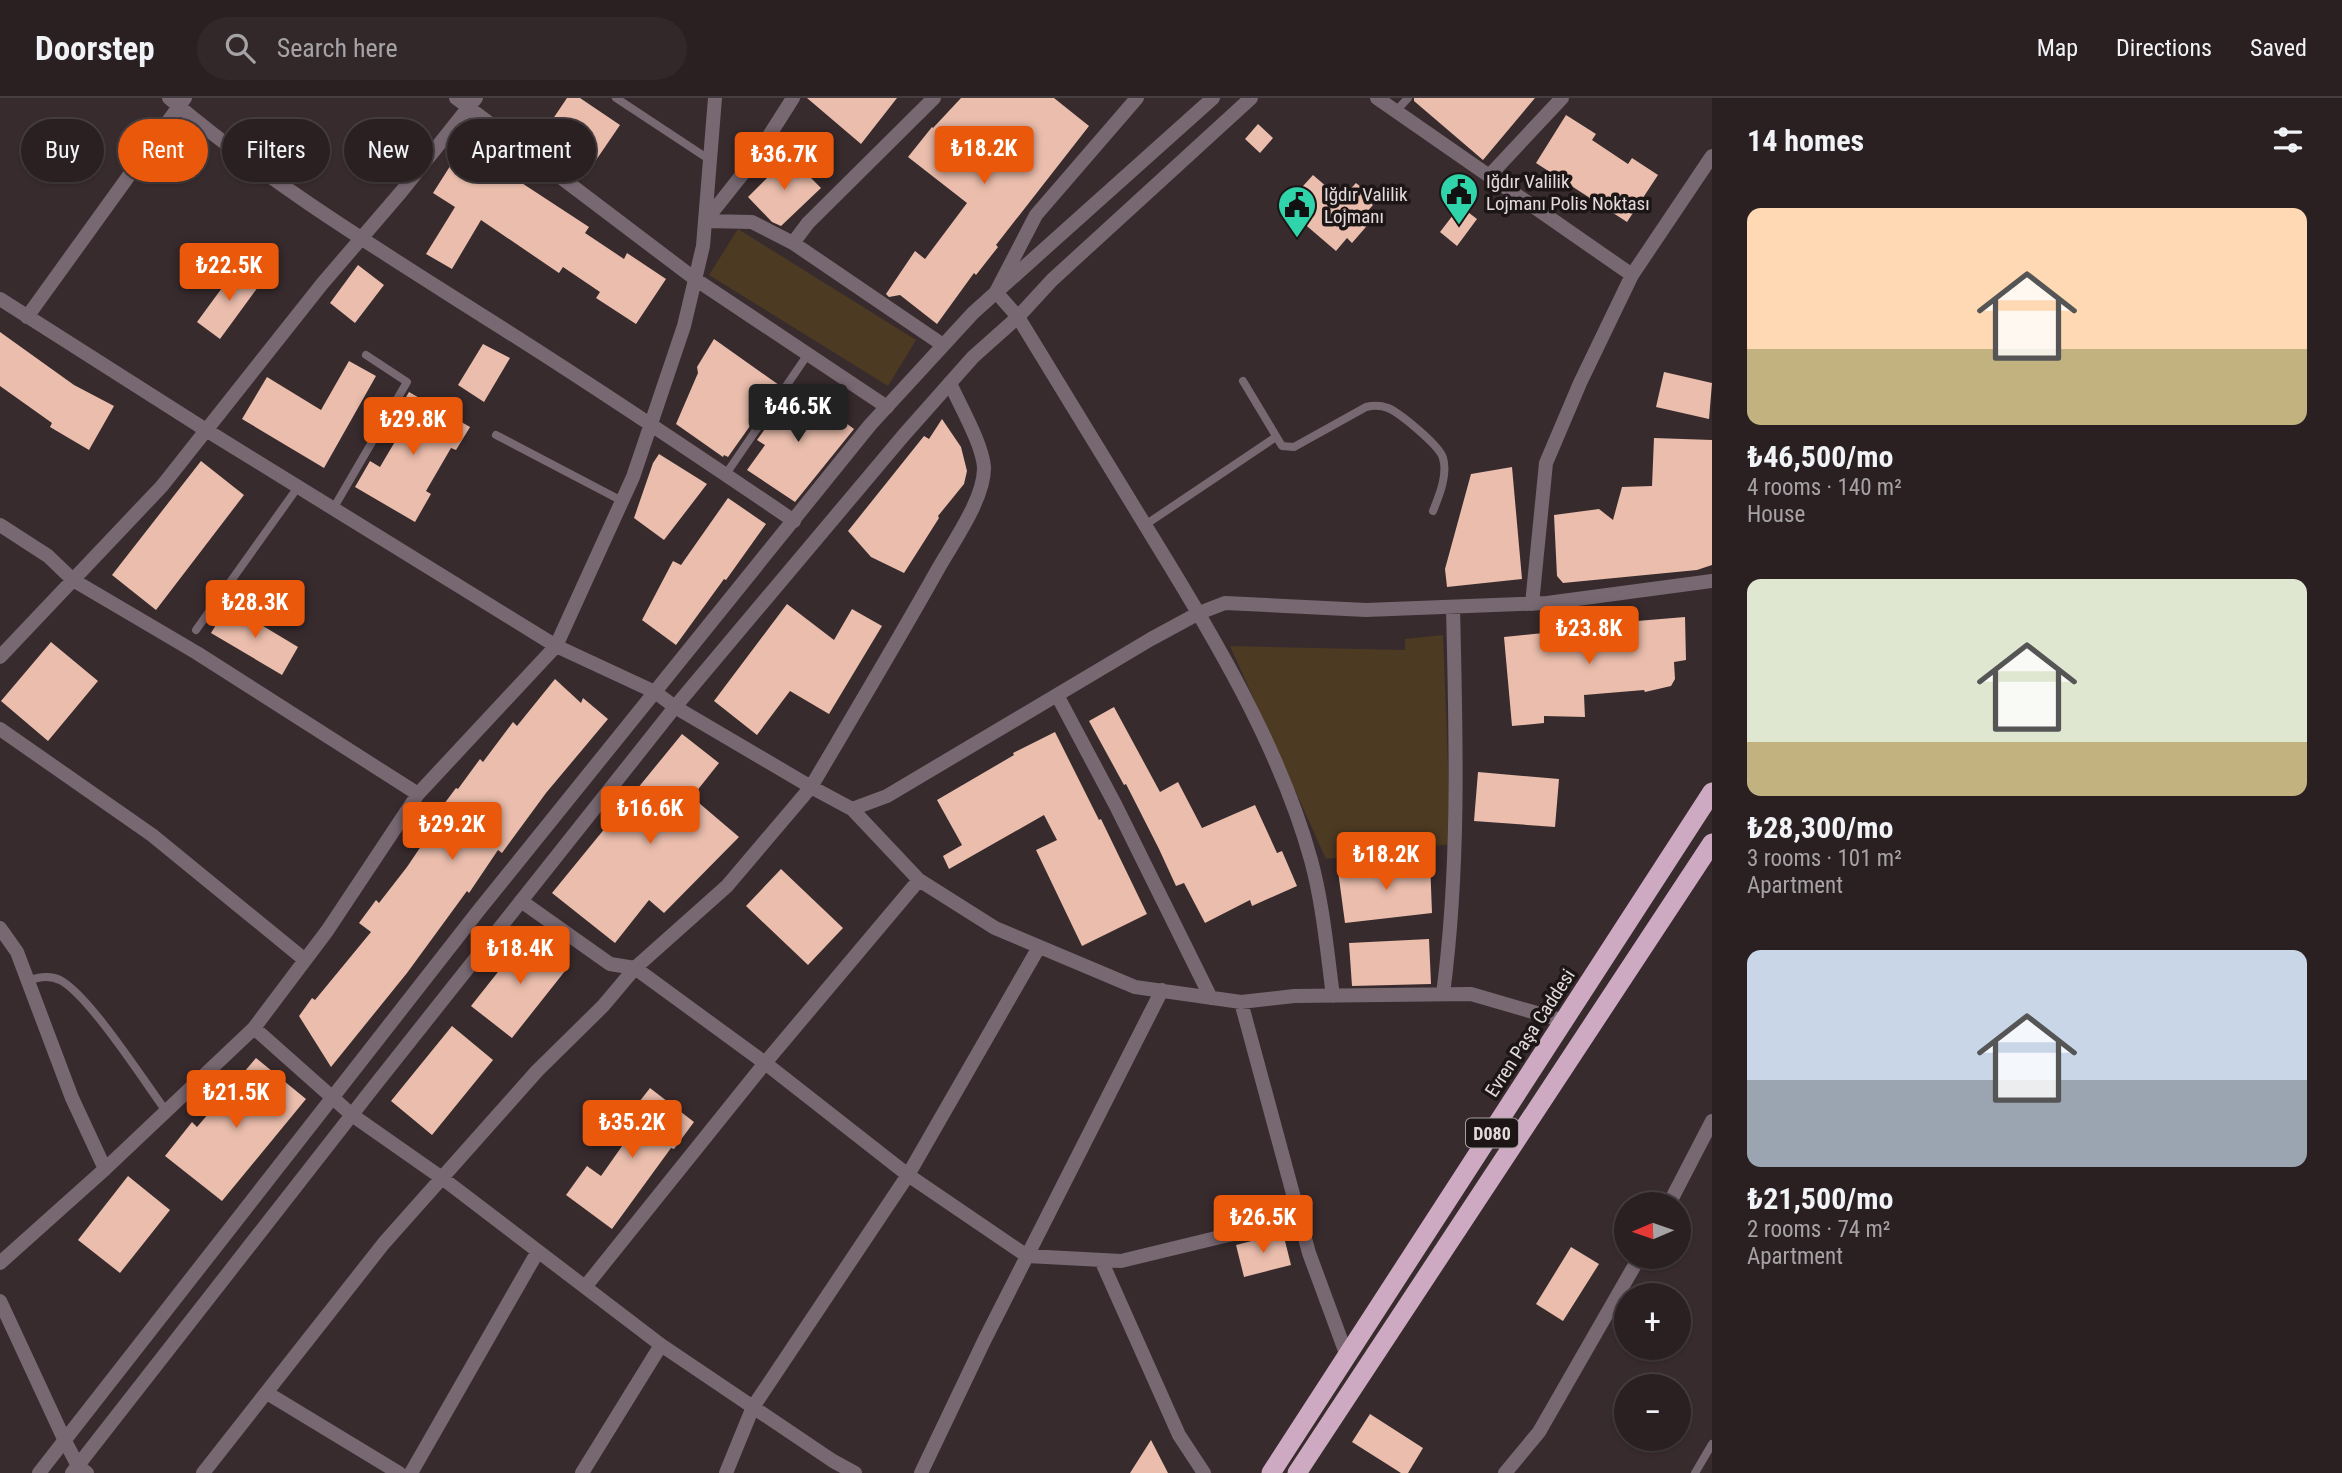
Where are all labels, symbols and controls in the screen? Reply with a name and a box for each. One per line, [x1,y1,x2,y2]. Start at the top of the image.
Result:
search box [197,17,687,80]
text: Doorstep [35,29,155,68]
icon: search [221,29,259,67]
text: Search here [277,33,398,63]
text: Map [2037,34,2078,62]
text: Directions [2116,34,2212,62]
text: Saved [2250,34,2307,62]
chip: Buy [21,119,104,182]
chip: Rent [118,119,208,182]
chip: Filters [222,119,330,182]
chip: New [344,119,433,182]
chip: Apartment [447,119,596,182]
icon: filters [2269,121,2307,159]
text: 14 homes [1747,123,1864,158]
pin: ₺18.2K [927,126,1041,186]
pin: ₺36.7K [727,132,841,192]
text: ₺18.2K [951,135,1017,162]
text: ₺36.7K [751,141,817,168]
place label: Iğdır Valilik Lojmanı Polis Noktası [1486,170,1650,215]
public building icon: Iğdır Valilik Lojmanı Polis Noktası [1438,171,1480,226]
place label: Iğdır Valilik Lojmanı [1324,183,1408,228]
public building icon: Iğdır Valilik Lojmanı [1276,184,1318,239]
pin: ₺22.5K [172,244,286,303]
text: ₺22.5K [196,252,262,279]
icon: home [1964,253,2090,379]
pin: ₺46.5K [741,384,855,444]
text: ₺46.5K [765,393,831,420]
pin: ₺29.8K [356,398,470,457]
text: ₺29.8K [380,406,446,433]
text: ₺46,500/mo [1747,439,1893,474]
text: 4 rooms · 140 m² [1747,474,1902,501]
text: House [1747,501,1805,528]
pin: ₺28.3K [198,580,312,640]
text: ₺28.3K [222,589,288,616]
pin: ₺23.8K [1532,606,1646,666]
text: ₺23.8K [1556,615,1622,642]
icon: home [1964,624,2090,750]
pin: ₺16.6K [593,786,707,846]
text: ₺16.6K [617,795,683,822]
pin: ₺29.2K [395,802,509,862]
text: ₺28,300/mo [1747,810,1893,845]
text: ₺29.2K [419,811,485,838]
pin: ₺18.2K [1329,832,1443,892]
text: ₺18.2K [1353,841,1419,868]
text: 3 rooms · 101 m² [1747,845,1902,872]
text: Apartment [1747,872,1843,899]
pin: ₺18.4K [463,926,577,986]
text: ₺18.4K [487,935,553,962]
street label: Evren Paşa Caddesi [1480,965,1580,1101]
icon: home [1964,995,2090,1121]
pin: ₺21.5K [179,1070,293,1130]
text: ₺21.5K [203,1079,269,1106]
pin: ₺35.2K [575,1100,689,1160]
text: ₺35.2K [599,1109,665,1136]
road number: D080 [1466,1118,1518,1148]
text: ₺21,500/mo [1747,1181,1893,1216]
north arrow [1614,1192,1690,1269]
map controls [1614,1192,1691,1451]
pin: ₺26.5K [1206,1196,1320,1255]
text: ₺26.5K [1230,1204,1296,1231]
text: 2 rooms · 74 m² [1747,1216,1890,1243]
text: Apartment [1747,1243,1843,1270]
button: + [1614,1283,1691,1360]
button: − [1614,1374,1691,1451]

